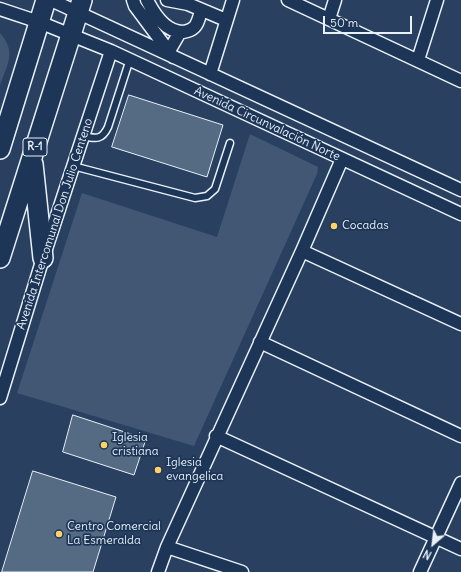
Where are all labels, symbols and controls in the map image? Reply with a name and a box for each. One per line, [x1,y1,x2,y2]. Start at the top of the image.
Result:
scale bar [325,8,414,34]
text: 50 m [330,15,358,30]
street label: Avenida Circunvalación Norte [192,84,342,164]
street label: Avenida Intercomunal Don Julio Centeno [14,117,96,331]
road number: R-1 [23,138,47,156]
place label: Cocadas [342,219,389,233]
marker: Cocadas [329,221,339,231]
place label: Iglesia cristiana [112,431,159,459]
marker: Iglesia cristiana [99,440,109,450]
place label: Iglesia evangelica [166,456,223,484]
marker: Iglesia evangelica [153,465,163,475]
place label: Centro Comercial La Esmeralda [67,520,161,548]
north arrow [413,524,453,564]
marker: Centro Comercial La Esmeralda [54,529,64,539]
text: N [421,547,434,563]

